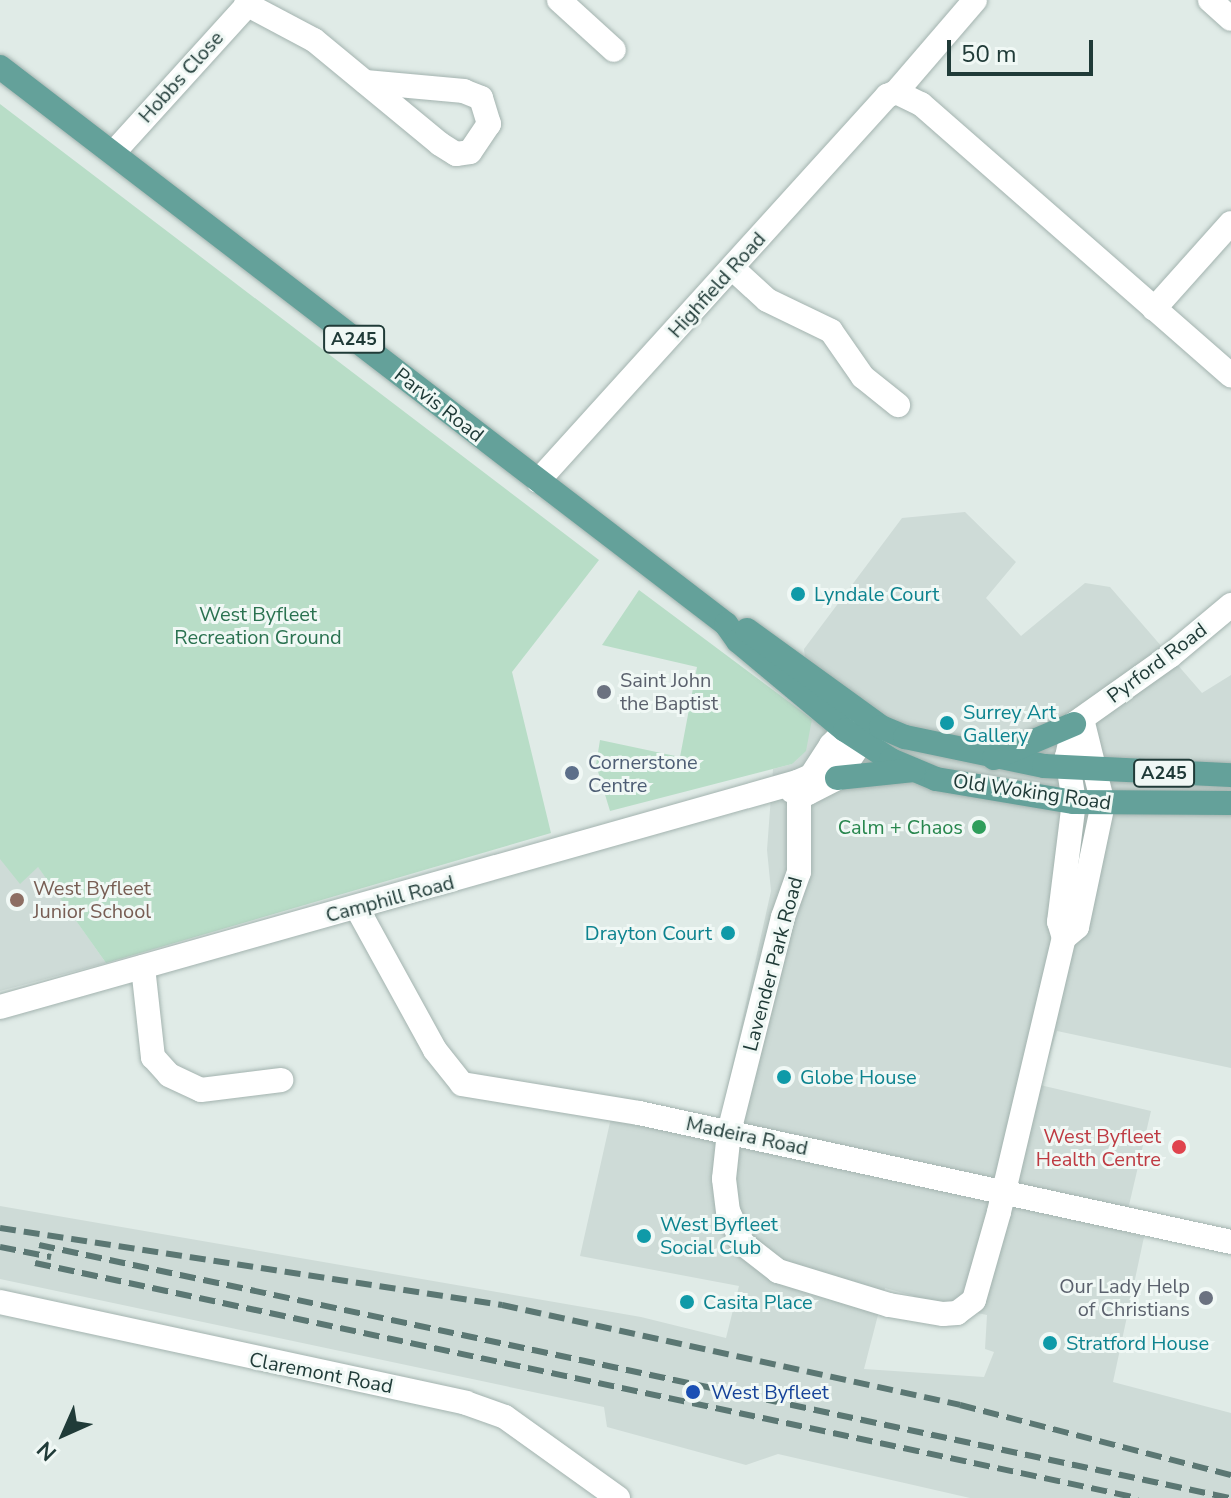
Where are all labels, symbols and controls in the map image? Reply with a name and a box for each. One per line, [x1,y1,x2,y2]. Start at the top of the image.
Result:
scale bar [951,24,1097,74]
street label: Hobbs Close [134,26,228,128]
text: 50 m [961,38,1017,70]
street label: Highfield Road [663,227,771,343]
road number: A245 [322,325,386,353]
street label: Parvis Road [390,363,488,447]
place label: Lyndale Court [814,582,939,606]
marker: Lyndale Court [789,585,807,603]
park label: West Byfleet Recreation Ground [174,602,342,649]
street label: Pyrford Road [1102,618,1212,708]
place label: Saint John the Baptist [620,668,718,715]
marker: Saint John the Baptist [595,683,613,701]
place label: Surrey Art Gallery [963,700,1056,747]
marker: Surrey Art Gallery [938,714,956,732]
place label: Cornerstone Centre [588,750,698,797]
road number: A245 [1132,759,1196,787]
marker: Cornerstone Centre [563,764,581,782]
street label: Old Woking Road [951,769,1113,815]
place label: Calm + Chaos [838,815,963,839]
marker: Calm + Chaos [970,818,988,836]
street label: Camphill Road [323,870,457,928]
street label: Lavender Park Road [738,874,808,1054]
place label: West Byfleet Junior School [33,876,151,923]
marker: West Byfleet Junior School [8,891,26,909]
place label: Drayton Court [585,921,712,945]
marker: Drayton Court [719,924,737,942]
place label: Globe House [800,1065,917,1089]
marker: Globe House [775,1068,793,1086]
street label: Madeira Road [684,1111,810,1161]
place label: West Byfleet Health Centre [1036,1124,1161,1171]
marker: West Byfleet Health Centre [1168,1136,1190,1158]
place label: West Byfleet Social Club [660,1212,778,1259]
marker: West Byfleet Social Club [635,1227,653,1245]
place label: Our Lady Help of Christians [1059,1274,1190,1321]
marker: Our Lady Help of Christians [1197,1289,1215,1307]
place label: Casita Place [703,1290,813,1314]
marker: Casita Place [678,1293,696,1311]
place label: Stratford House [1066,1331,1209,1355]
marker: Stratford House [1041,1334,1059,1352]
street label: Claremont Road [247,1347,395,1399]
place label: West Byfleet [711,1380,829,1404]
marker: West Byfleet [682,1381,704,1403]
north arrow [24,1394,104,1474]
text: N [31,1435,63,1467]

